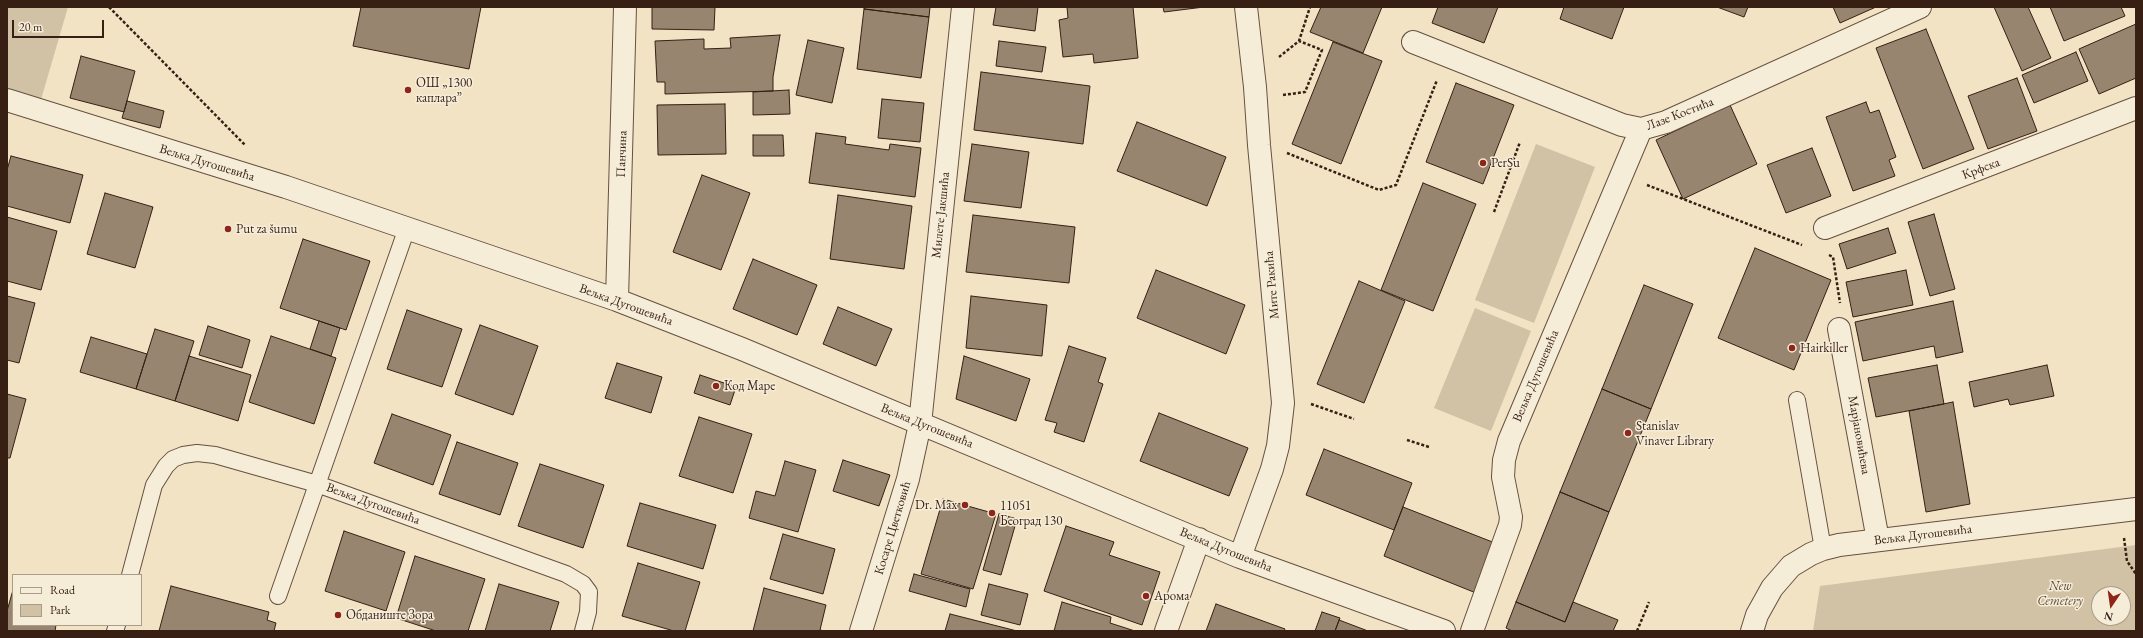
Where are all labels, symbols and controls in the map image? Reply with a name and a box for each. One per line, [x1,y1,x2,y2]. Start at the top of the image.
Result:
scale bar [14,12,106,38]
text: 20 m [19,19,42,35]
place label: ОШ „1300 каплара” [416,75,472,106]
marker: ОШ „1300 каплара” [403,85,413,95]
street label: Лазе Костића [1644,94,1716,134]
street label: Панчина [613,130,631,178]
street label: Вељка Дугошевића [158,141,256,185]
place label: PerSu [1491,155,1520,171]
street label: Крфска [1960,155,2002,183]
marker: PerSu [1478,158,1488,168]
street label: Милете Јакшића [929,171,953,259]
place label: Put za šumu [236,221,297,237]
marker: Put za šumu [223,224,233,234]
street label: Мите Ракића [1261,250,1283,320]
street label: Вељка Дугошевића [577,281,675,329]
street label: Вељка Дугошевића [1510,328,1562,424]
place label: Hairkiller [1800,340,1848,356]
marker: Hairkiller [1787,343,1797,353]
place label: Код Маре [724,378,775,394]
marker: Код Маре [711,381,721,391]
street label: Марјановићева [1844,394,1874,476]
street label: Вељка Дугошевића [878,400,976,452]
place label: Stanislav Vinaver Library [1636,418,1714,449]
marker: Stanislav Vinaver Library [1623,428,1633,438]
street label: Косаре Цветковић [871,479,915,577]
street label: Вељка Дугошевића [324,480,422,528]
place label: Dr. Max [915,497,957,513]
place label: 11051 Београд 130 [1000,498,1063,529]
marker: Dr. Max [960,500,970,510]
marker: 11051 Београд 130 [987,508,997,518]
street label: Вељка Дугошевића [1873,521,1973,549]
street label: Вељка Дугошевића [1177,524,1275,576]
legend [12,574,142,626]
park label: New Cemetery [2037,578,2083,609]
text: Road [50,582,75,598]
north arrow [2091,586,2131,626]
place label: Арома [1154,588,1189,604]
marker: Арома [1141,591,1151,601]
text: Park [50,602,70,618]
place label: Обданиште Зора [346,607,433,623]
text: N [2103,609,2114,625]
marker: Обданиште Зора [333,610,343,620]

